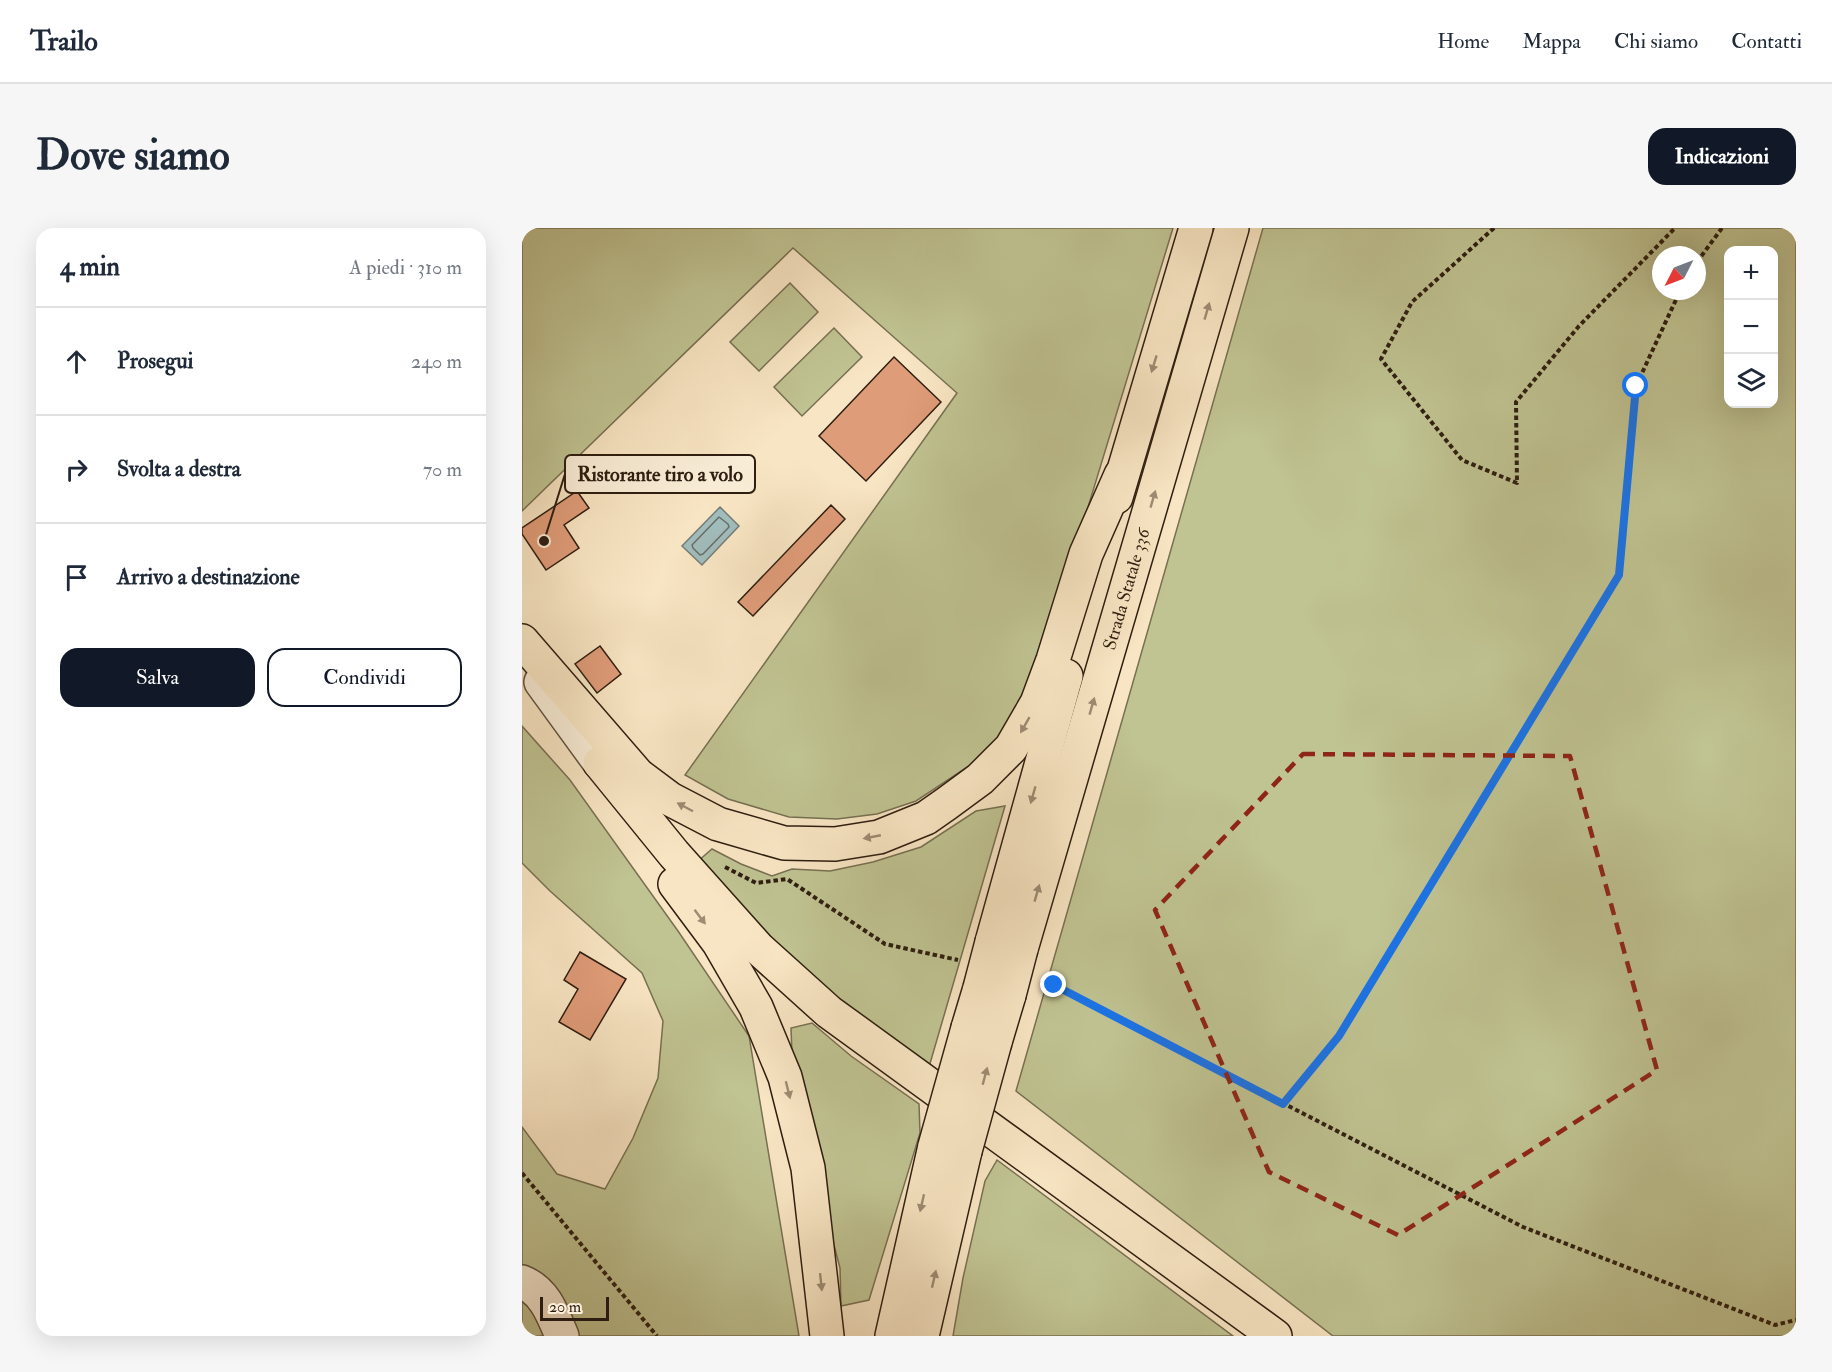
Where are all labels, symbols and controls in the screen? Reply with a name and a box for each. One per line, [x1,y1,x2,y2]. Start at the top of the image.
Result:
text: Trailo [30,24,98,59]
text: Home [1437,28,1489,55]
text: Mappa [1522,28,1581,55]
text: Chi siamo [1614,28,1698,55]
text: Contatti [1731,28,1802,55]
button: Indicazioni [1648,128,1796,185]
text: Dove siamo [36,130,230,182]
north arrow [1652,246,1706,300]
map controls [1724,246,1778,408]
button: + [1724,246,1778,300]
text: 4 min [60,251,120,283]
text: A piedi · 310 m [349,255,462,280]
button: − [1724,300,1778,354]
one-way arrow [1203,302,1212,320]
icon: ahead [60,345,93,378]
text: Prosegui [117,347,193,375]
text: 240 m [411,349,462,374]
button: layers [1724,354,1778,408]
one-way arrow [1149,355,1158,373]
route start [1622,372,1648,398]
icon: right [60,453,93,486]
text: Svolta a destra [117,455,241,483]
callout: Ristorante tiro a volo [565,455,755,493]
text: 70 m [423,457,462,482]
text: Ristorante tiro a volo [577,462,743,487]
one-way arrow [1149,489,1158,507]
street label: Strada Statale 336 [1098,525,1156,653]
icon: arrive [60,561,93,594]
text: Arrivo a destinazione [117,563,300,591]
button: Salva [60,648,255,707]
button: Condividi [267,648,462,707]
one-way arrow [1088,697,1097,715]
one-way arrow [1020,716,1030,733]
one-way arrow [1028,786,1037,804]
one-way arrow [676,802,693,812]
one-way arrow [862,833,881,842]
one-way arrow [1033,884,1042,902]
one-way arrow [694,909,706,925]
route end [1040,971,1066,997]
one-way arrow [981,1067,991,1085]
one-way arrow [784,1081,794,1099]
one-way arrow [916,1194,926,1212]
one-way arrow [930,1270,940,1288]
one-way arrow [816,1272,826,1291]
scale bar [540,1294,609,1322]
text: 20 m [549,1297,581,1317]

